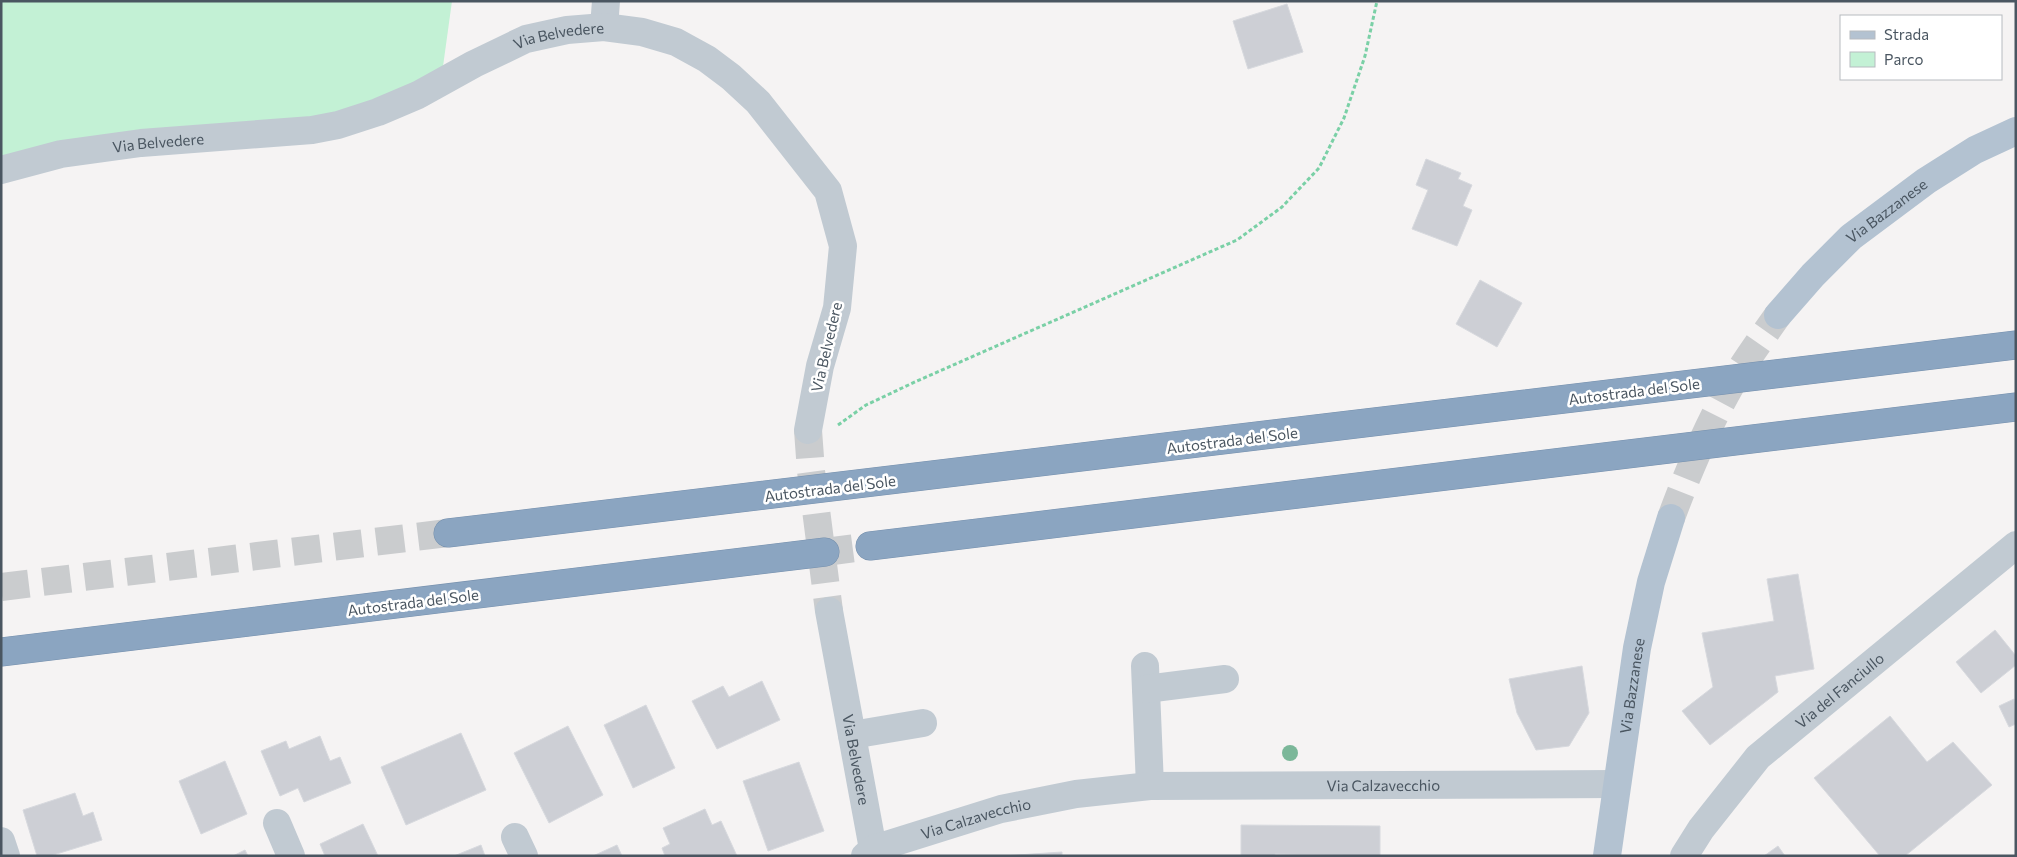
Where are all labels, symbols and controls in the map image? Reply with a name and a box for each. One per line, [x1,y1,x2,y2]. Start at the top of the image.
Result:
legend [1840,15,2002,80]
street label: Via Belvedere [510,18,605,53]
text: Strada [1884,25,1929,43]
text: Parco [1884,50,1923,68]
street label: Via Belvedere [111,129,205,156]
street label: Via Bazzanese [1842,174,1930,247]
street label: Via Belvedere [807,300,845,394]
street label: Autostrada del Sole [1567,374,1701,408]
street label: Autostrada del Sole [1165,423,1299,457]
street label: Autostrada del Sole [763,471,897,505]
street label: Autostrada del Sole [346,585,480,619]
street label: Via Bazzanese [1616,636,1648,735]
street label: Via del Fanciullo [1791,649,1887,732]
street label: Via Belvedere [839,713,874,806]
street label: Via Calzavecchio [1326,776,1440,794]
street label: Via Calzavecchio [919,794,1032,843]

